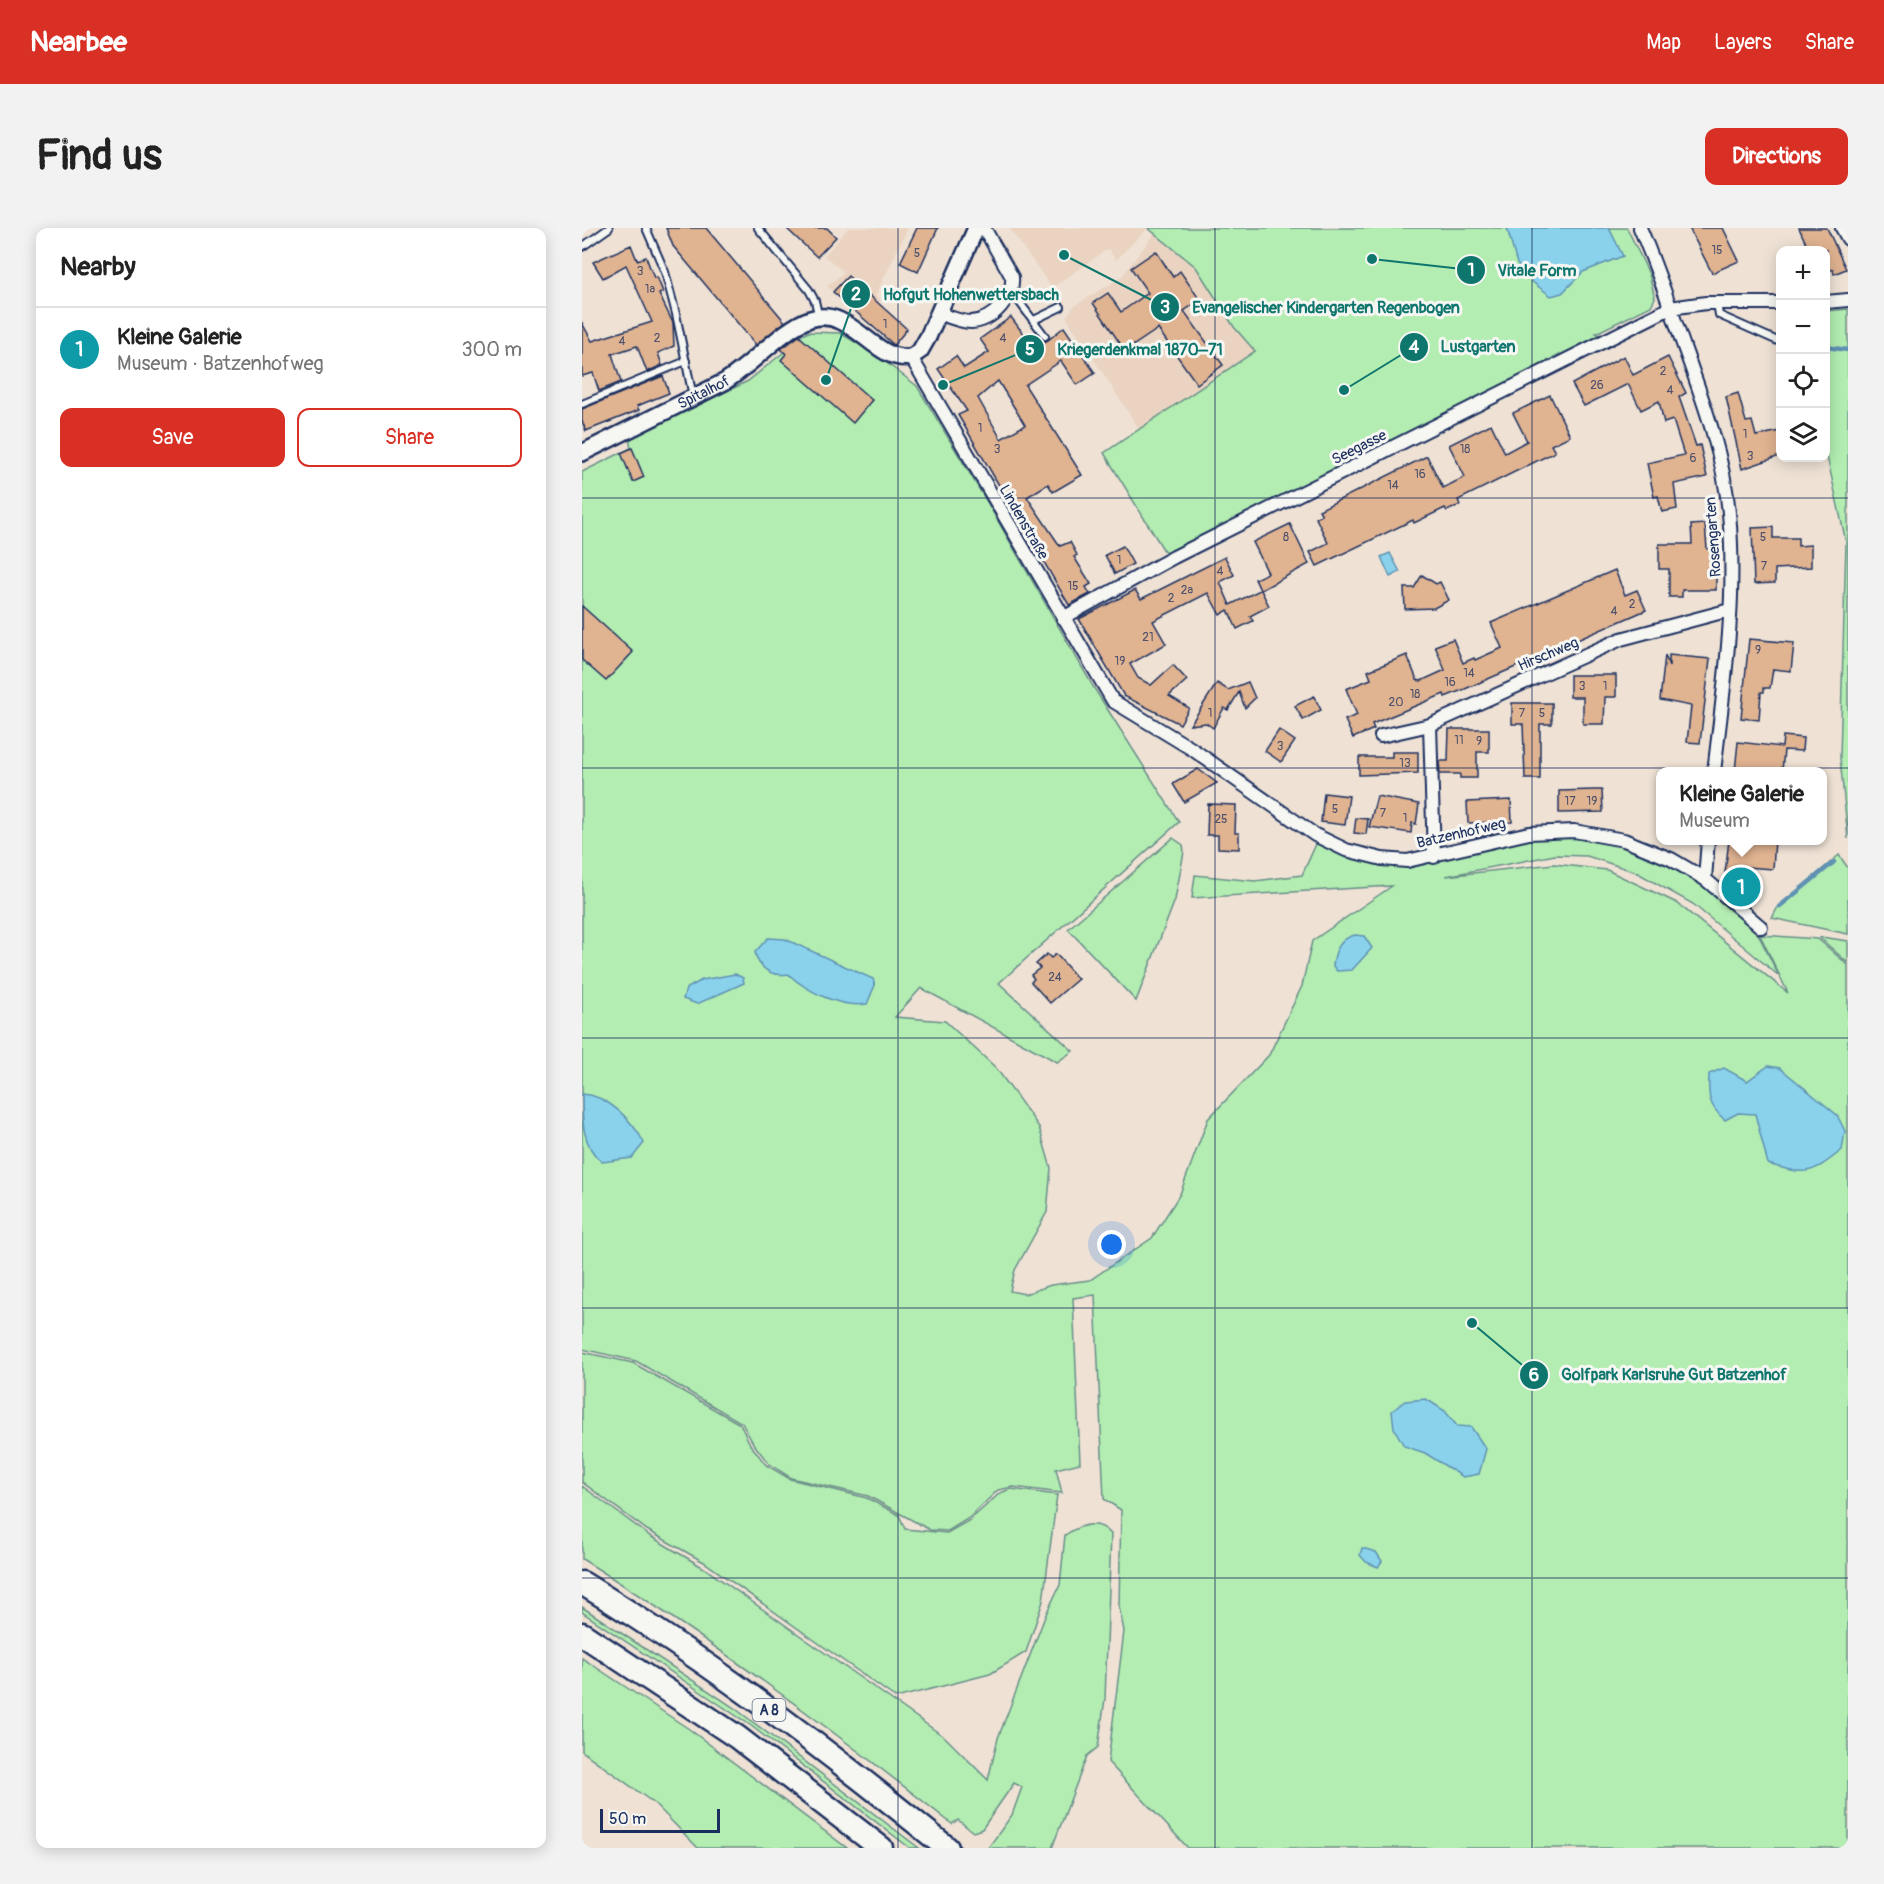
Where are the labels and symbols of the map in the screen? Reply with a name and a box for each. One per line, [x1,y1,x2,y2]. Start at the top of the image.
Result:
house number: 15 [1711,243,1723,258]
house number: 5 [914,246,920,261]
callout: Vitale Form [1456,253,1588,287]
text: 1 [1467,259,1475,282]
text: Vitale Form [1498,261,1576,281]
house number: 3 [637,264,644,279]
callout: Hofgut Hohenwettersbach [841,277,1071,311]
house number: 1a [645,282,656,297]
text: 2 [851,283,861,306]
text: Hofgut Hohenwettersbach [883,285,1060,305]
callout: Evangelischer Kindergarten Regenbogen [1150,290,1472,324]
text: 3 [1160,296,1170,319]
text: Evangelischer Kindergarten Regenbogen [1192,298,1460,318]
house number: 1 [883,317,887,332]
callout: Lustgarten [1399,330,1528,364]
house number: 2 [654,331,661,346]
house number: 4 [1000,331,1007,346]
callout: Kriegerdenkmal 1870–71 [1015,332,1235,366]
house number: 4 [619,334,626,349]
text: 4 [1409,336,1420,359]
text: Lustgarten [1441,337,1515,357]
text: 5 [1025,338,1035,361]
text: Kriegerdenkmal 1870–71 [1057,340,1223,360]
house number: 2 [1660,364,1667,379]
street label: Spitalhof [674,372,734,414]
house number: 26 [1590,378,1604,393]
house number: 4 [1667,383,1674,398]
house number: 1 [978,421,982,436]
street label: Seegasse [1329,425,1390,469]
house number: 1 [1743,427,1747,442]
house number: 3 [994,442,1001,457]
house number: 18 [1460,442,1470,457]
house number: 3 [1747,449,1754,464]
house number: 6 [1690,451,1697,466]
house number: 16 [1414,467,1426,482]
house number: 14 [1387,478,1399,493]
street label: Lindenstraße [995,482,1053,563]
street label: Rosengarten [1701,496,1726,578]
house number: 8 [1283,530,1289,545]
house number: 5 [1760,530,1766,545]
house number: 1 [1117,553,1121,568]
house number: 7 [1761,559,1768,574]
house number: 4 [1217,564,1224,579]
house number: 15 [1067,579,1079,594]
house number: 2a [1181,583,1194,598]
house number: 2 [1168,591,1175,606]
house number: 2 [1629,597,1636,612]
house number: 4 [1611,604,1618,619]
house number: 21 [1142,630,1154,645]
street label: Hirschweg [1515,633,1581,676]
house number: 9 [1755,643,1761,658]
house number: 19 [1115,654,1125,669]
house number: 14 [1463,666,1475,681]
house number: 16 [1444,675,1456,690]
house number: 3 [1579,679,1586,694]
house number: 1 [1603,679,1607,694]
house number: 18 [1410,687,1420,702]
house number: 20 [1389,695,1403,710]
house number: 1 [1208,706,1212,721]
house number: 7 [1519,706,1526,721]
house number: 5 [1539,706,1545,721]
house number: 11 [1454,733,1464,748]
house number: 9 [1476,734,1482,749]
house number: 3 [1277,739,1284,754]
house number: 13 [1399,756,1411,771]
house number: 17 [1564,794,1576,809]
house number: 19 [1587,794,1597,809]
house number: 5 [1332,802,1338,817]
house number: 7 [1380,806,1387,821]
house number: 1 [1403,811,1407,826]
house number: 25 [1214,812,1228,827]
street label: Batzenhofweg [1415,814,1507,853]
pin: 1 [1722,864,1760,910]
house number: 24 [1048,970,1062,985]
your location [1097,1230,1126,1259]
callout: Golfpark Karlsruhe Gut Batzenhof [1519,1358,1799,1392]
text: 6 [1529,1364,1539,1387]
text: Golfpark Karlsruhe Gut Batzenhof [1561,1365,1787,1385]
road number: A 8 [752,1699,786,1721]
scale bar [600,1806,720,1834]

